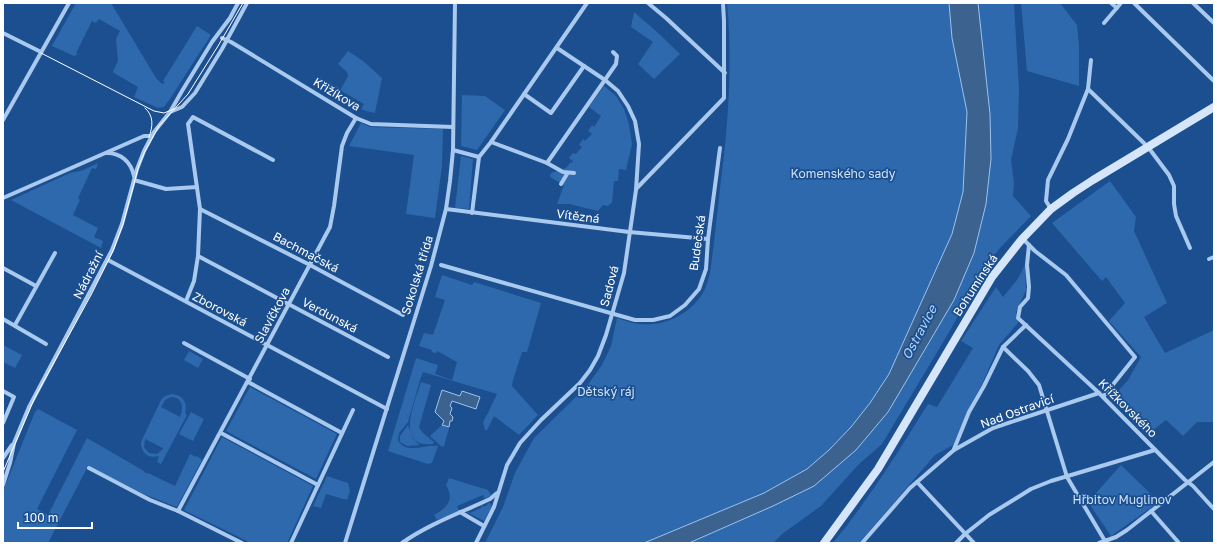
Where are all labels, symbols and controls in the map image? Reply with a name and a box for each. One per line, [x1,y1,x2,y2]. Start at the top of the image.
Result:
street label: Křižíkova [311,74,363,114]
park label: Komenského sady [791,166,896,181]
street label: Vítězná [556,206,600,226]
street label: Budečská [686,214,708,272]
street label: Bachmačská [270,228,342,276]
street label: Sokolská třída [398,234,436,316]
street label: Nádražní [70,248,107,301]
street label: Bohumínská [949,251,1001,319]
street label: Sadová [596,264,622,308]
street label: Slavíčkova [251,284,293,346]
street label: Zborovská [190,288,250,330]
street label: Verdunská [300,294,360,336]
water label: Ostravice [898,301,941,362]
street label: Křížkovského [1095,375,1161,441]
park label: Dětský ráj [577,384,635,399]
street label: Nad Ostravicí [978,390,1057,431]
park label: Hřbitov Muglinov [1073,492,1172,507]
scale bar [18,504,92,530]
text: 100 m [24,510,58,525]

